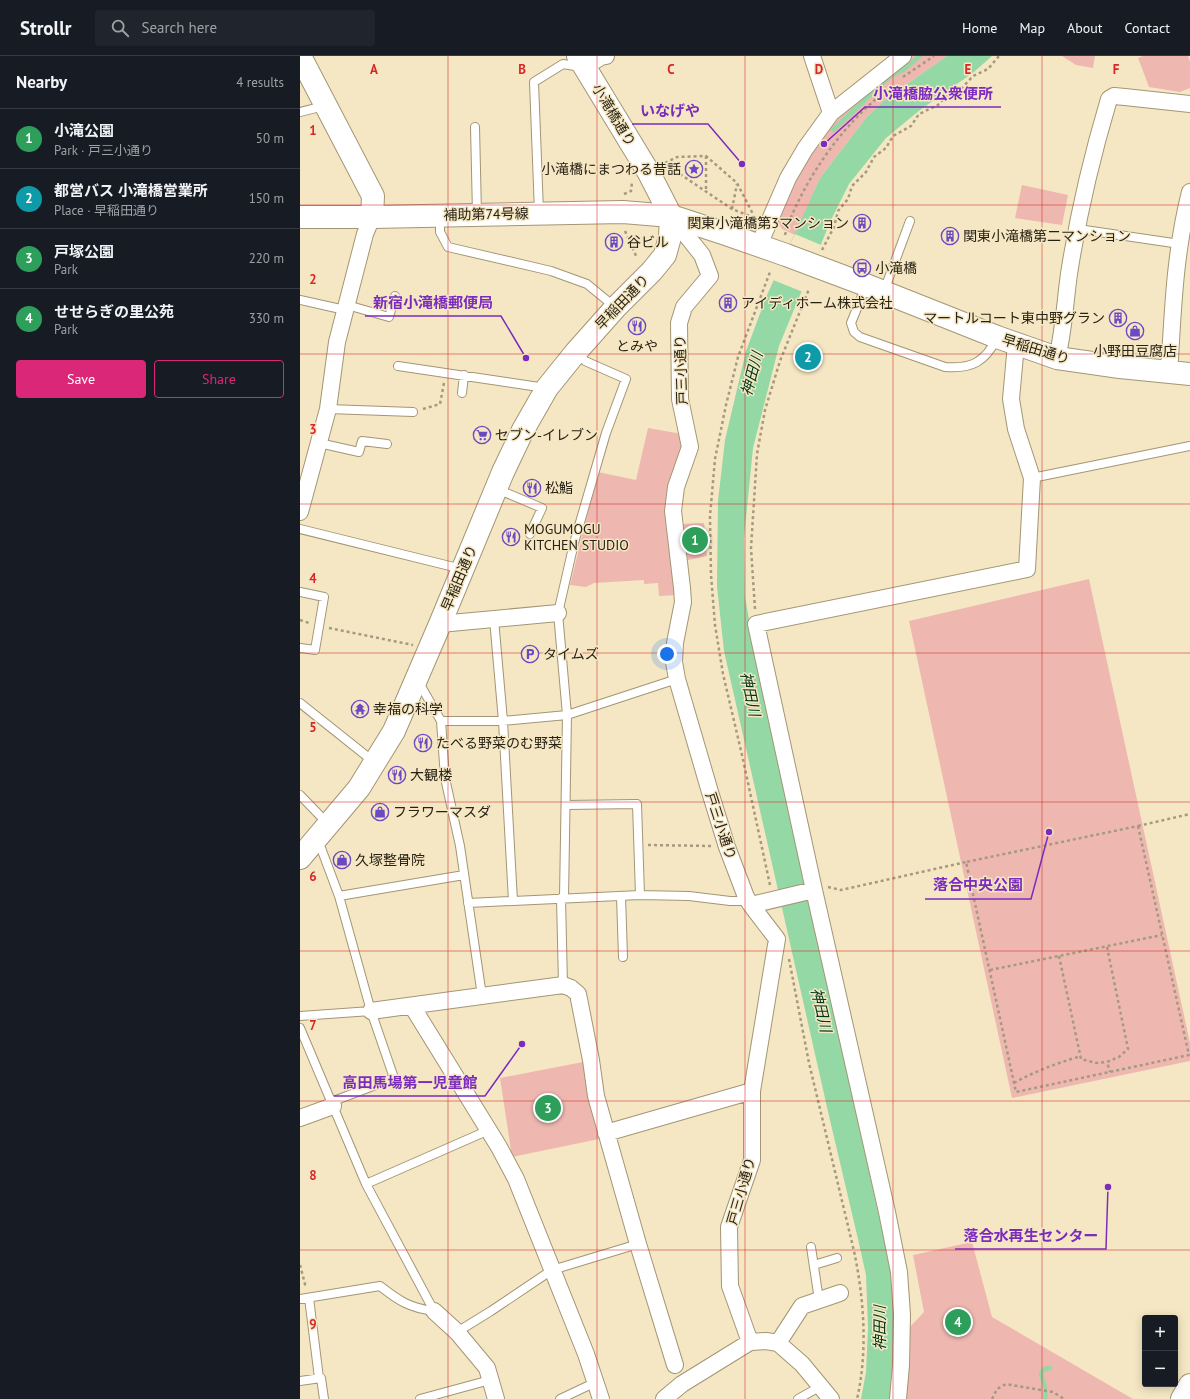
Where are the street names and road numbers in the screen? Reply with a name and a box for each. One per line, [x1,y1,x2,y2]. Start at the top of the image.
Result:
street label: 小滝橋通り [588,80,640,150]
street label: 補助第74号線 [443,204,529,224]
street label: 早稲田通り [591,271,653,333]
street label: 早稲田通り [1000,330,1072,368]
street label: 戸三小通り [671,335,691,405]
street label: 早稲田通り [437,542,481,614]
street label: 戸三小通り [702,790,740,862]
street label: 戸三小通り [723,1155,759,1227]

